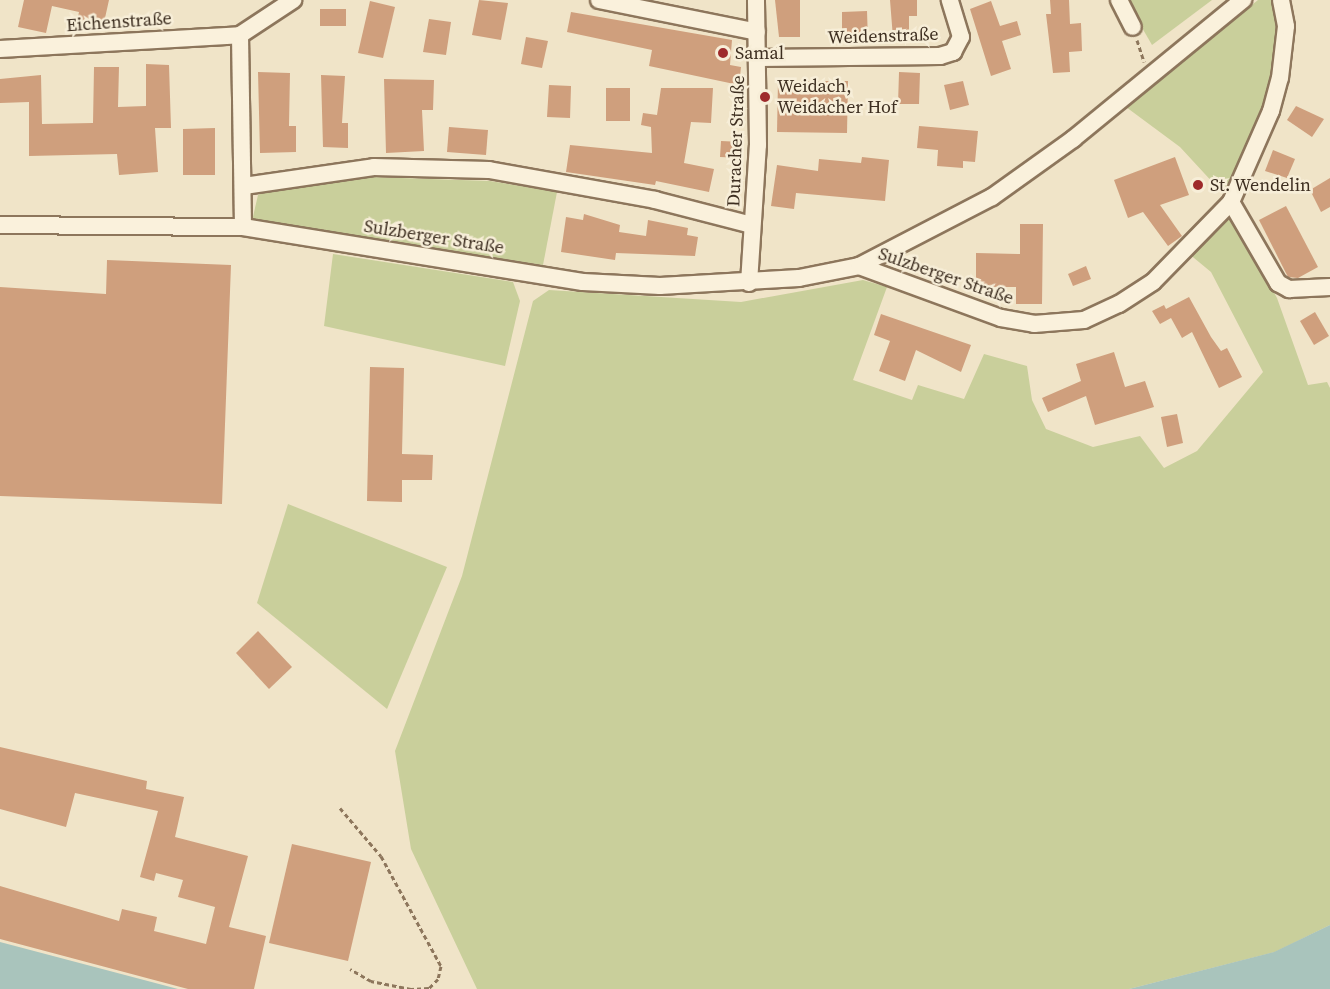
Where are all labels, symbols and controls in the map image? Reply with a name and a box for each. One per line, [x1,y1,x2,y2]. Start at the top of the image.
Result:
street label: Eichenstraße [65,8,173,36]
street label: Weidenstraße [827,23,939,49]
place label: Samal [735,42,784,64]
marker: Samal [716,46,730,60]
street label: Duracher Straße [723,75,749,207]
place label: Weidach, Weidacher Hof [777,76,897,118]
marker: Weidach, Weidacher Hof [758,90,772,104]
place label: St. Wendelin [1210,174,1311,196]
marker: St. Wendelin [1191,178,1205,192]
street label: Sulzberger Straße [362,215,506,259]
street label: Sulzberger Straße [876,243,1016,309]

